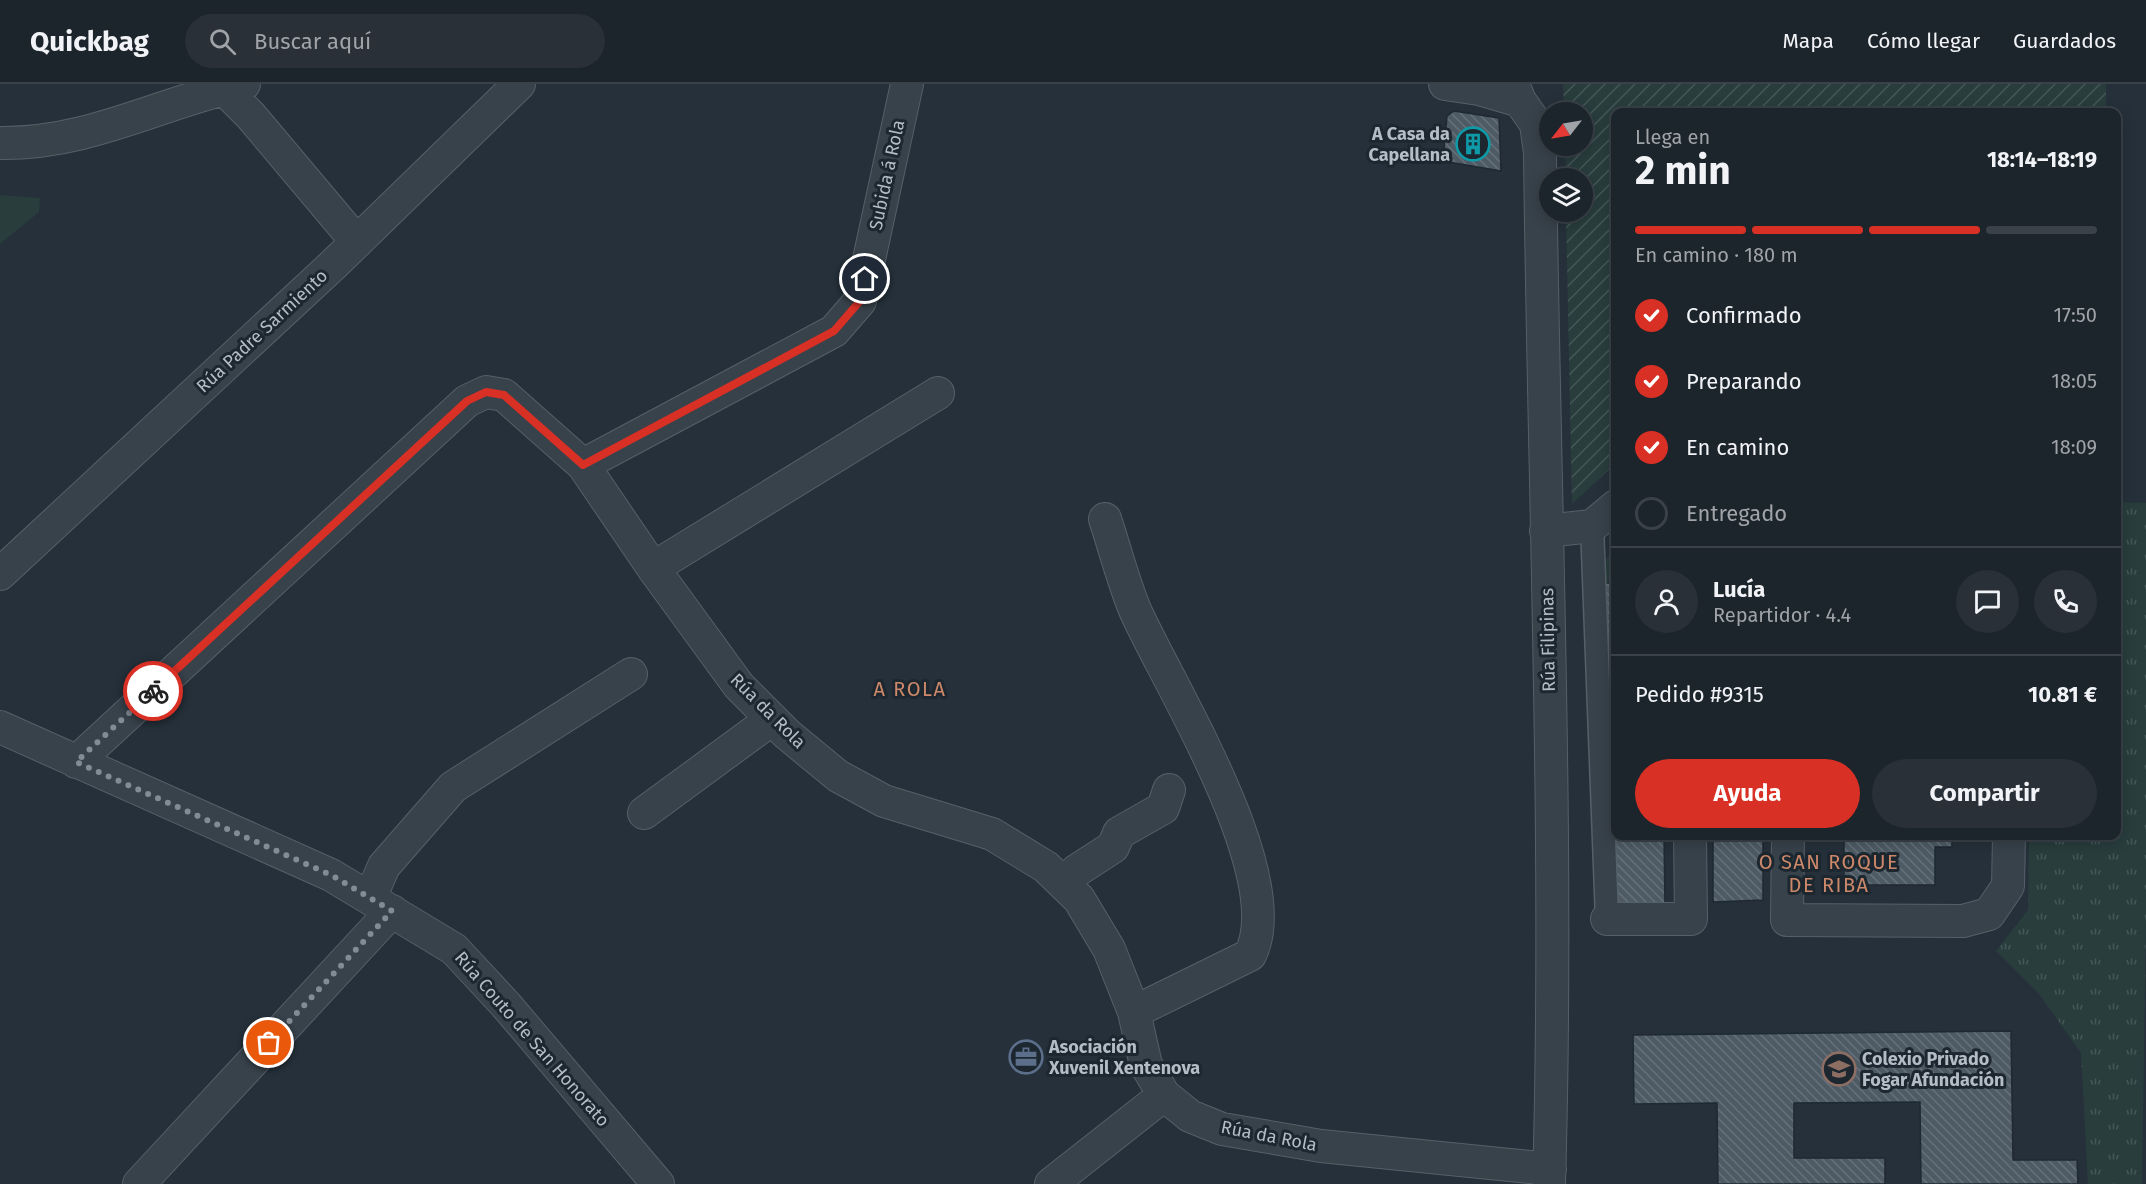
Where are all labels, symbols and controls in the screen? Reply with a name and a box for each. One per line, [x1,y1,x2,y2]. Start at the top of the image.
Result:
search box [185,14,605,68]
text: Quickbag [30,25,149,58]
icon: search [206,25,239,58]
text: Buscar aquí [254,28,371,55]
text: Mapa [1782,28,1834,54]
text: Cómo llegar [1867,28,1980,54]
text: Guardados [2013,28,2116,54]
north arrow [1539,102,1593,156]
map controls [1539,102,1593,222]
street label: Subida á Rola [865,118,909,232]
place label: A Casa da Capellana [1369,123,1450,166]
text: Llega en [1635,125,1710,149]
building icon: A Casa da Capellana [1455,126,1491,162]
text: 18:14–18:19 [1987,146,2097,173]
text: 2 min [1635,148,1731,194]
button: layers [1539,168,1593,222]
text: En camino · 180 m [1635,243,1798,267]
pin [839,253,890,304]
icon: home [848,262,881,295]
street label: Rúa Padre Sarmiento [192,265,332,397]
icon: check [1635,299,1668,332]
text: Confirmado [1686,302,1802,329]
text: 17:50 [2053,303,2097,327]
icon: check [1635,365,1668,398]
text: Preparando [1686,368,1802,395]
text: 18:05 [2051,369,2097,393]
icon: check [1635,431,1668,464]
text: En camino [1686,434,1789,461]
text: 18:09 [2051,435,2097,459]
text: Entregado [1686,500,1787,527]
button: person [1635,570,1698,633]
button: chat [1956,570,2019,633]
button: phone [2034,570,2097,633]
text: Lucía [1713,576,1765,603]
street label: Rúa Filipinas [1536,588,1560,692]
text: Repartidor · 4.4 [1713,603,1851,627]
courier [123,661,183,721]
street label: Rúa da Rola [726,669,810,753]
icon: bike [137,675,170,708]
district label: A ROLA [874,677,946,701]
text: Pedido #9315 [1635,681,1764,708]
text: 10.81 € [2028,681,2097,708]
button: Ayuda [1635,759,1860,828]
button: Compartir [1872,759,2097,828]
district label: O SAN ROQUE DE RIBA [1759,850,1899,897]
street label: Rúa Couto de San Honorato [450,947,614,1131]
pin [243,1017,294,1068]
icon: bag [252,1026,285,1059]
place label: Asociación Xuvenil Xentenova [1048,1036,1200,1079]
office icon: Asociación Xuvenil Xentenova [1008,1039,1044,1075]
place label: Colexio Privado Fogar Afundación [1862,1048,2004,1091]
school or university icon: Colexio Privado Fogar Afundación [1821,1051,1857,1087]
street label: Rúa da Rola [1219,1116,1319,1156]

